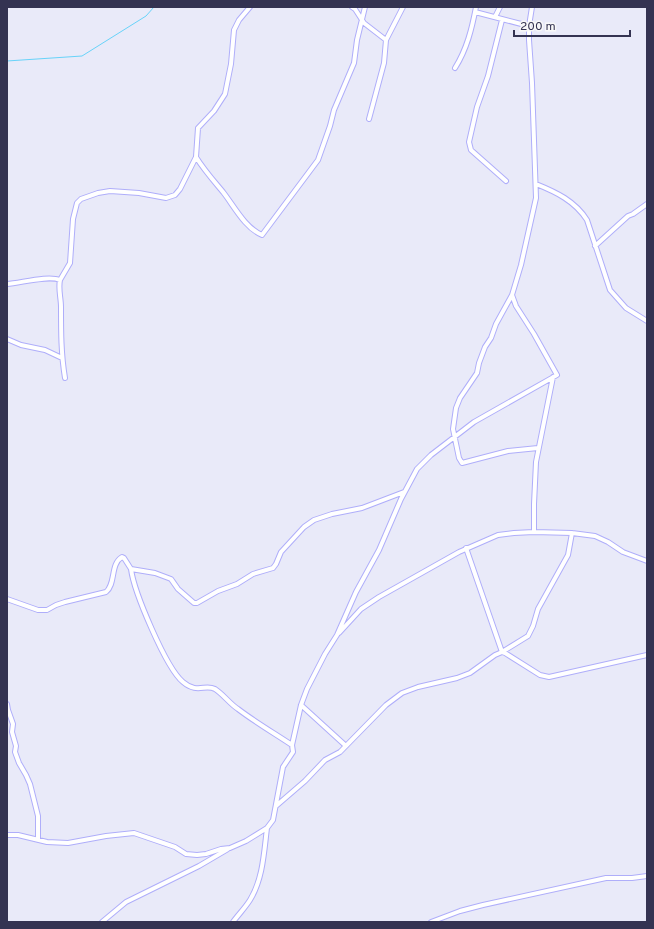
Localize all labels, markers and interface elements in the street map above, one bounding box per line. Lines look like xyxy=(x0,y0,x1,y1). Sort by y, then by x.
scale bar xyxy=(514,12,630,38)
text: 200 m xyxy=(520,19,556,35)

